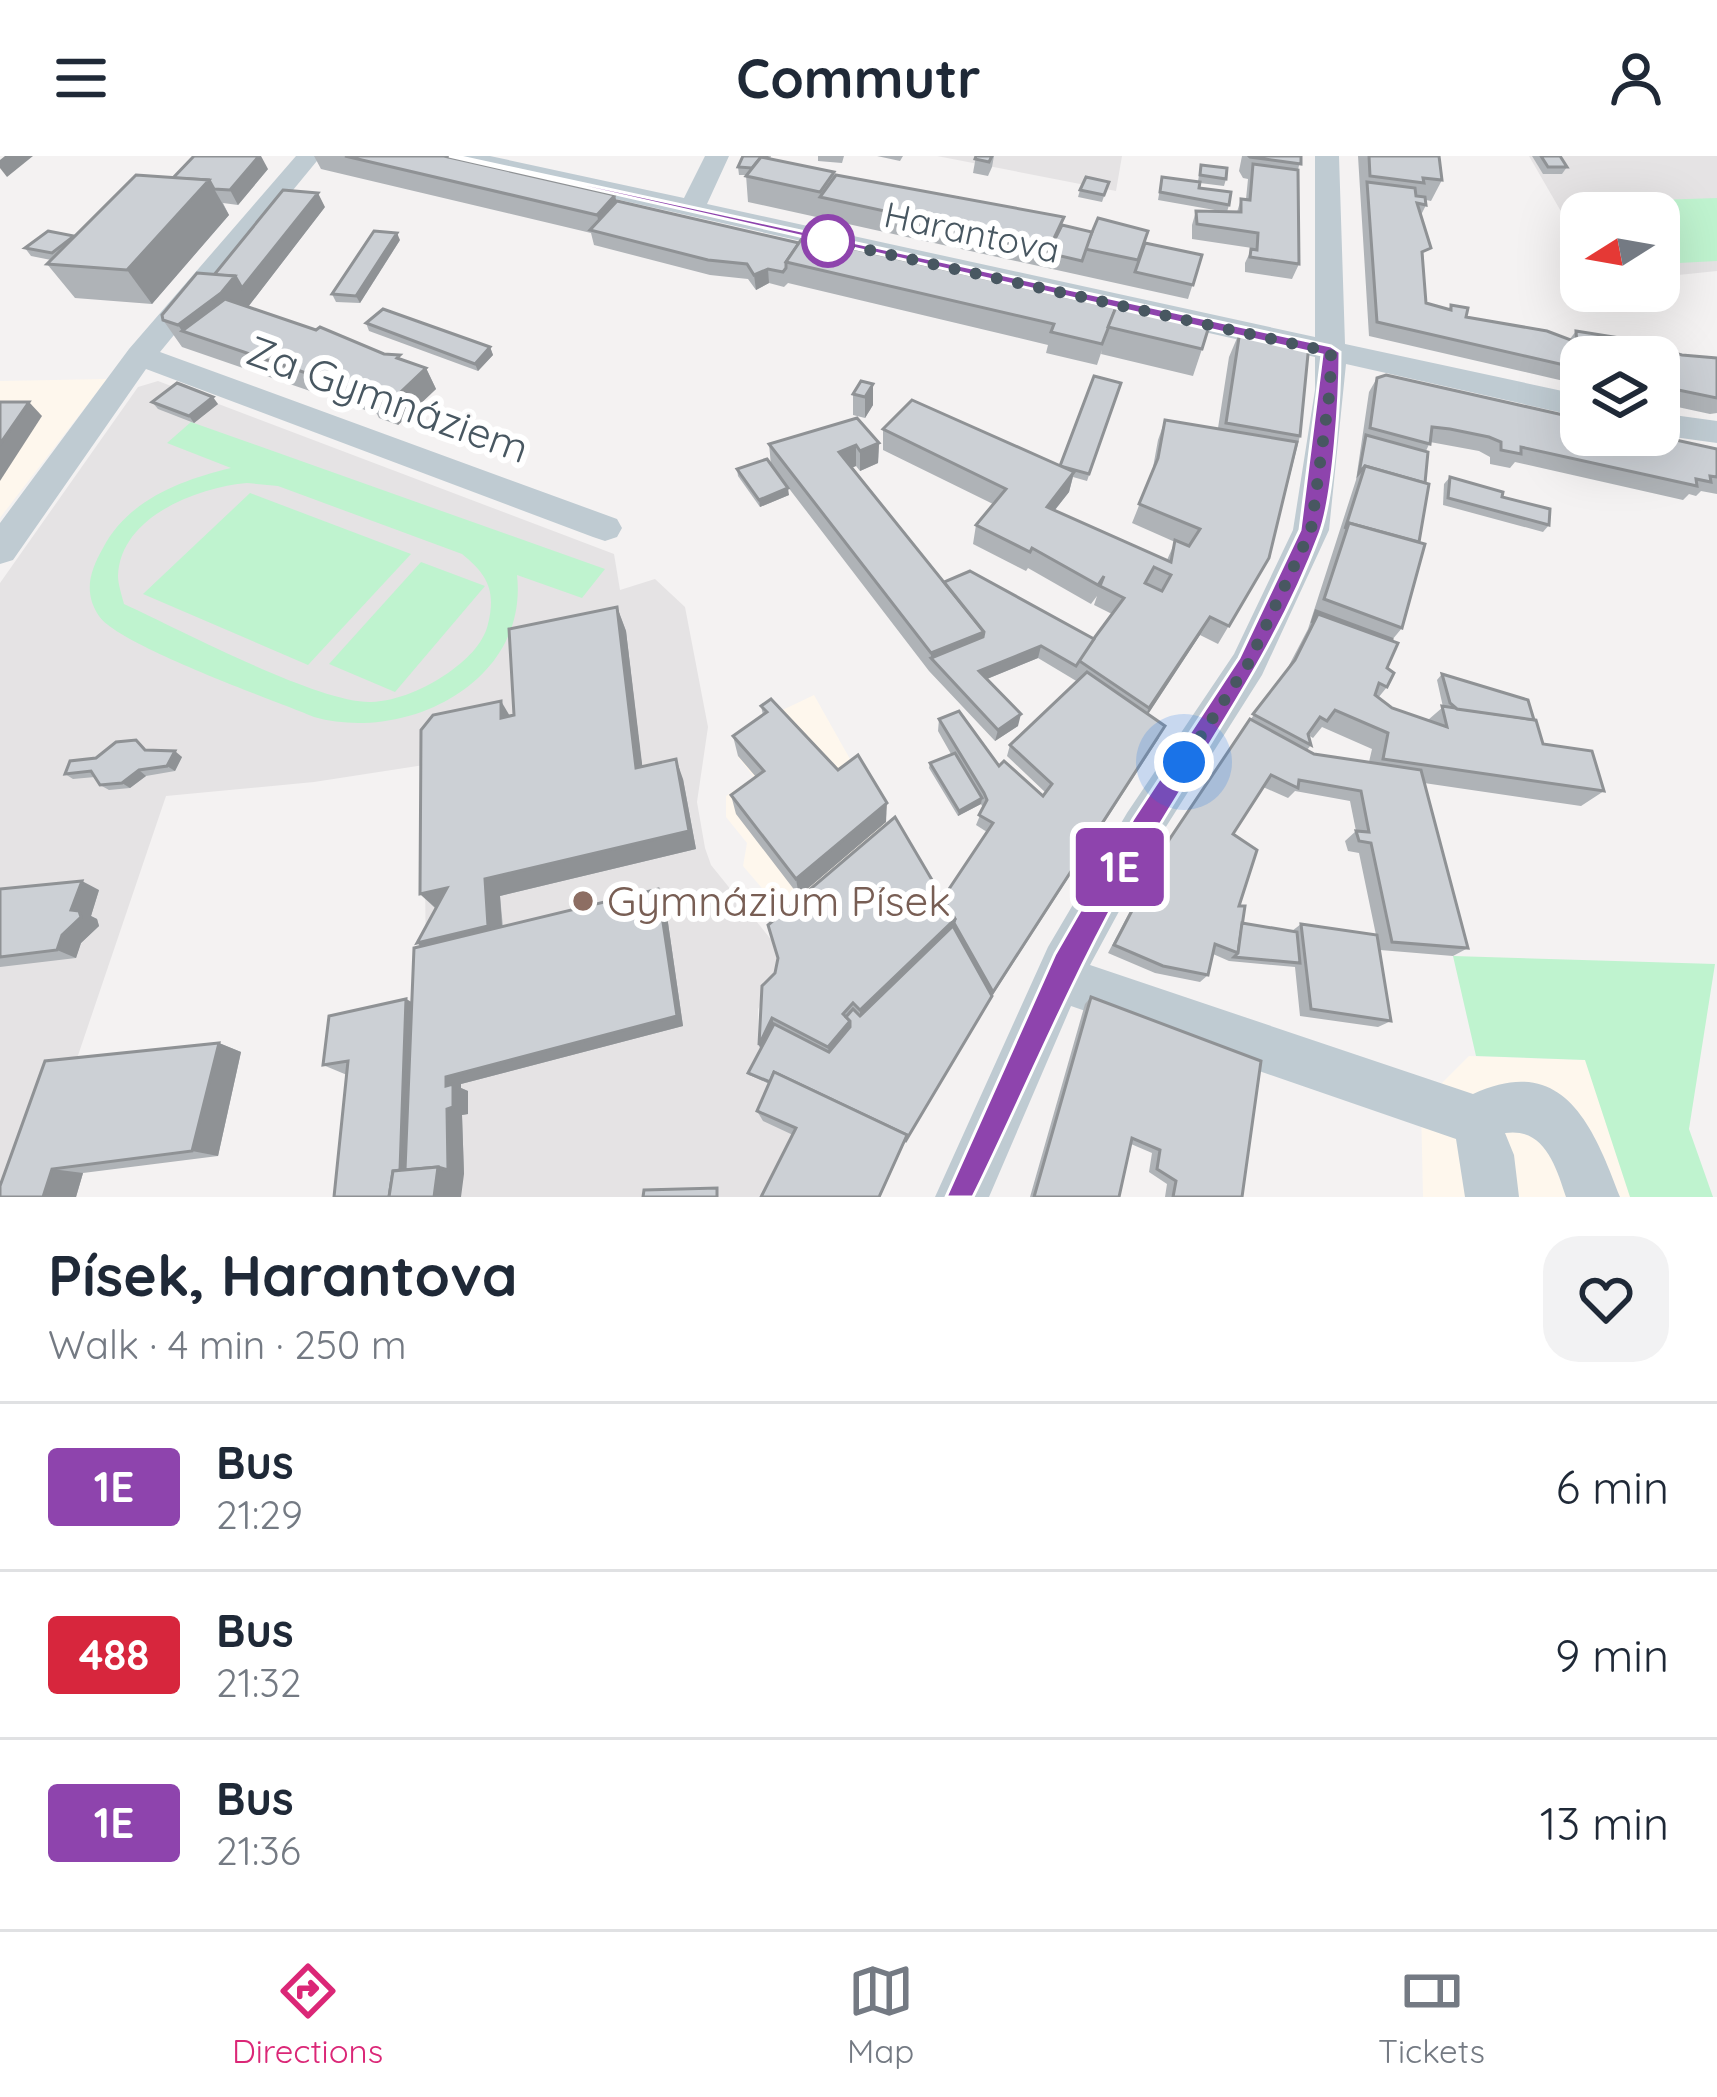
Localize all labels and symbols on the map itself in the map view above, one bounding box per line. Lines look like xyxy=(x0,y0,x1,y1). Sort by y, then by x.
street label: Harantova xyxy=(880,191,1064,272)
north arrow xyxy=(1560,192,1680,312)
unlabelled marker xyxy=(803,216,853,266)
street label: Za Gymnáziem xyxy=(240,323,536,474)
your location xyxy=(1154,732,1214,792)
line badge: 1E xyxy=(1066,828,1174,906)
place label: Gymnázium Písek xyxy=(607,874,951,927)
marker: Gymnázium Písek xyxy=(570,888,596,914)

